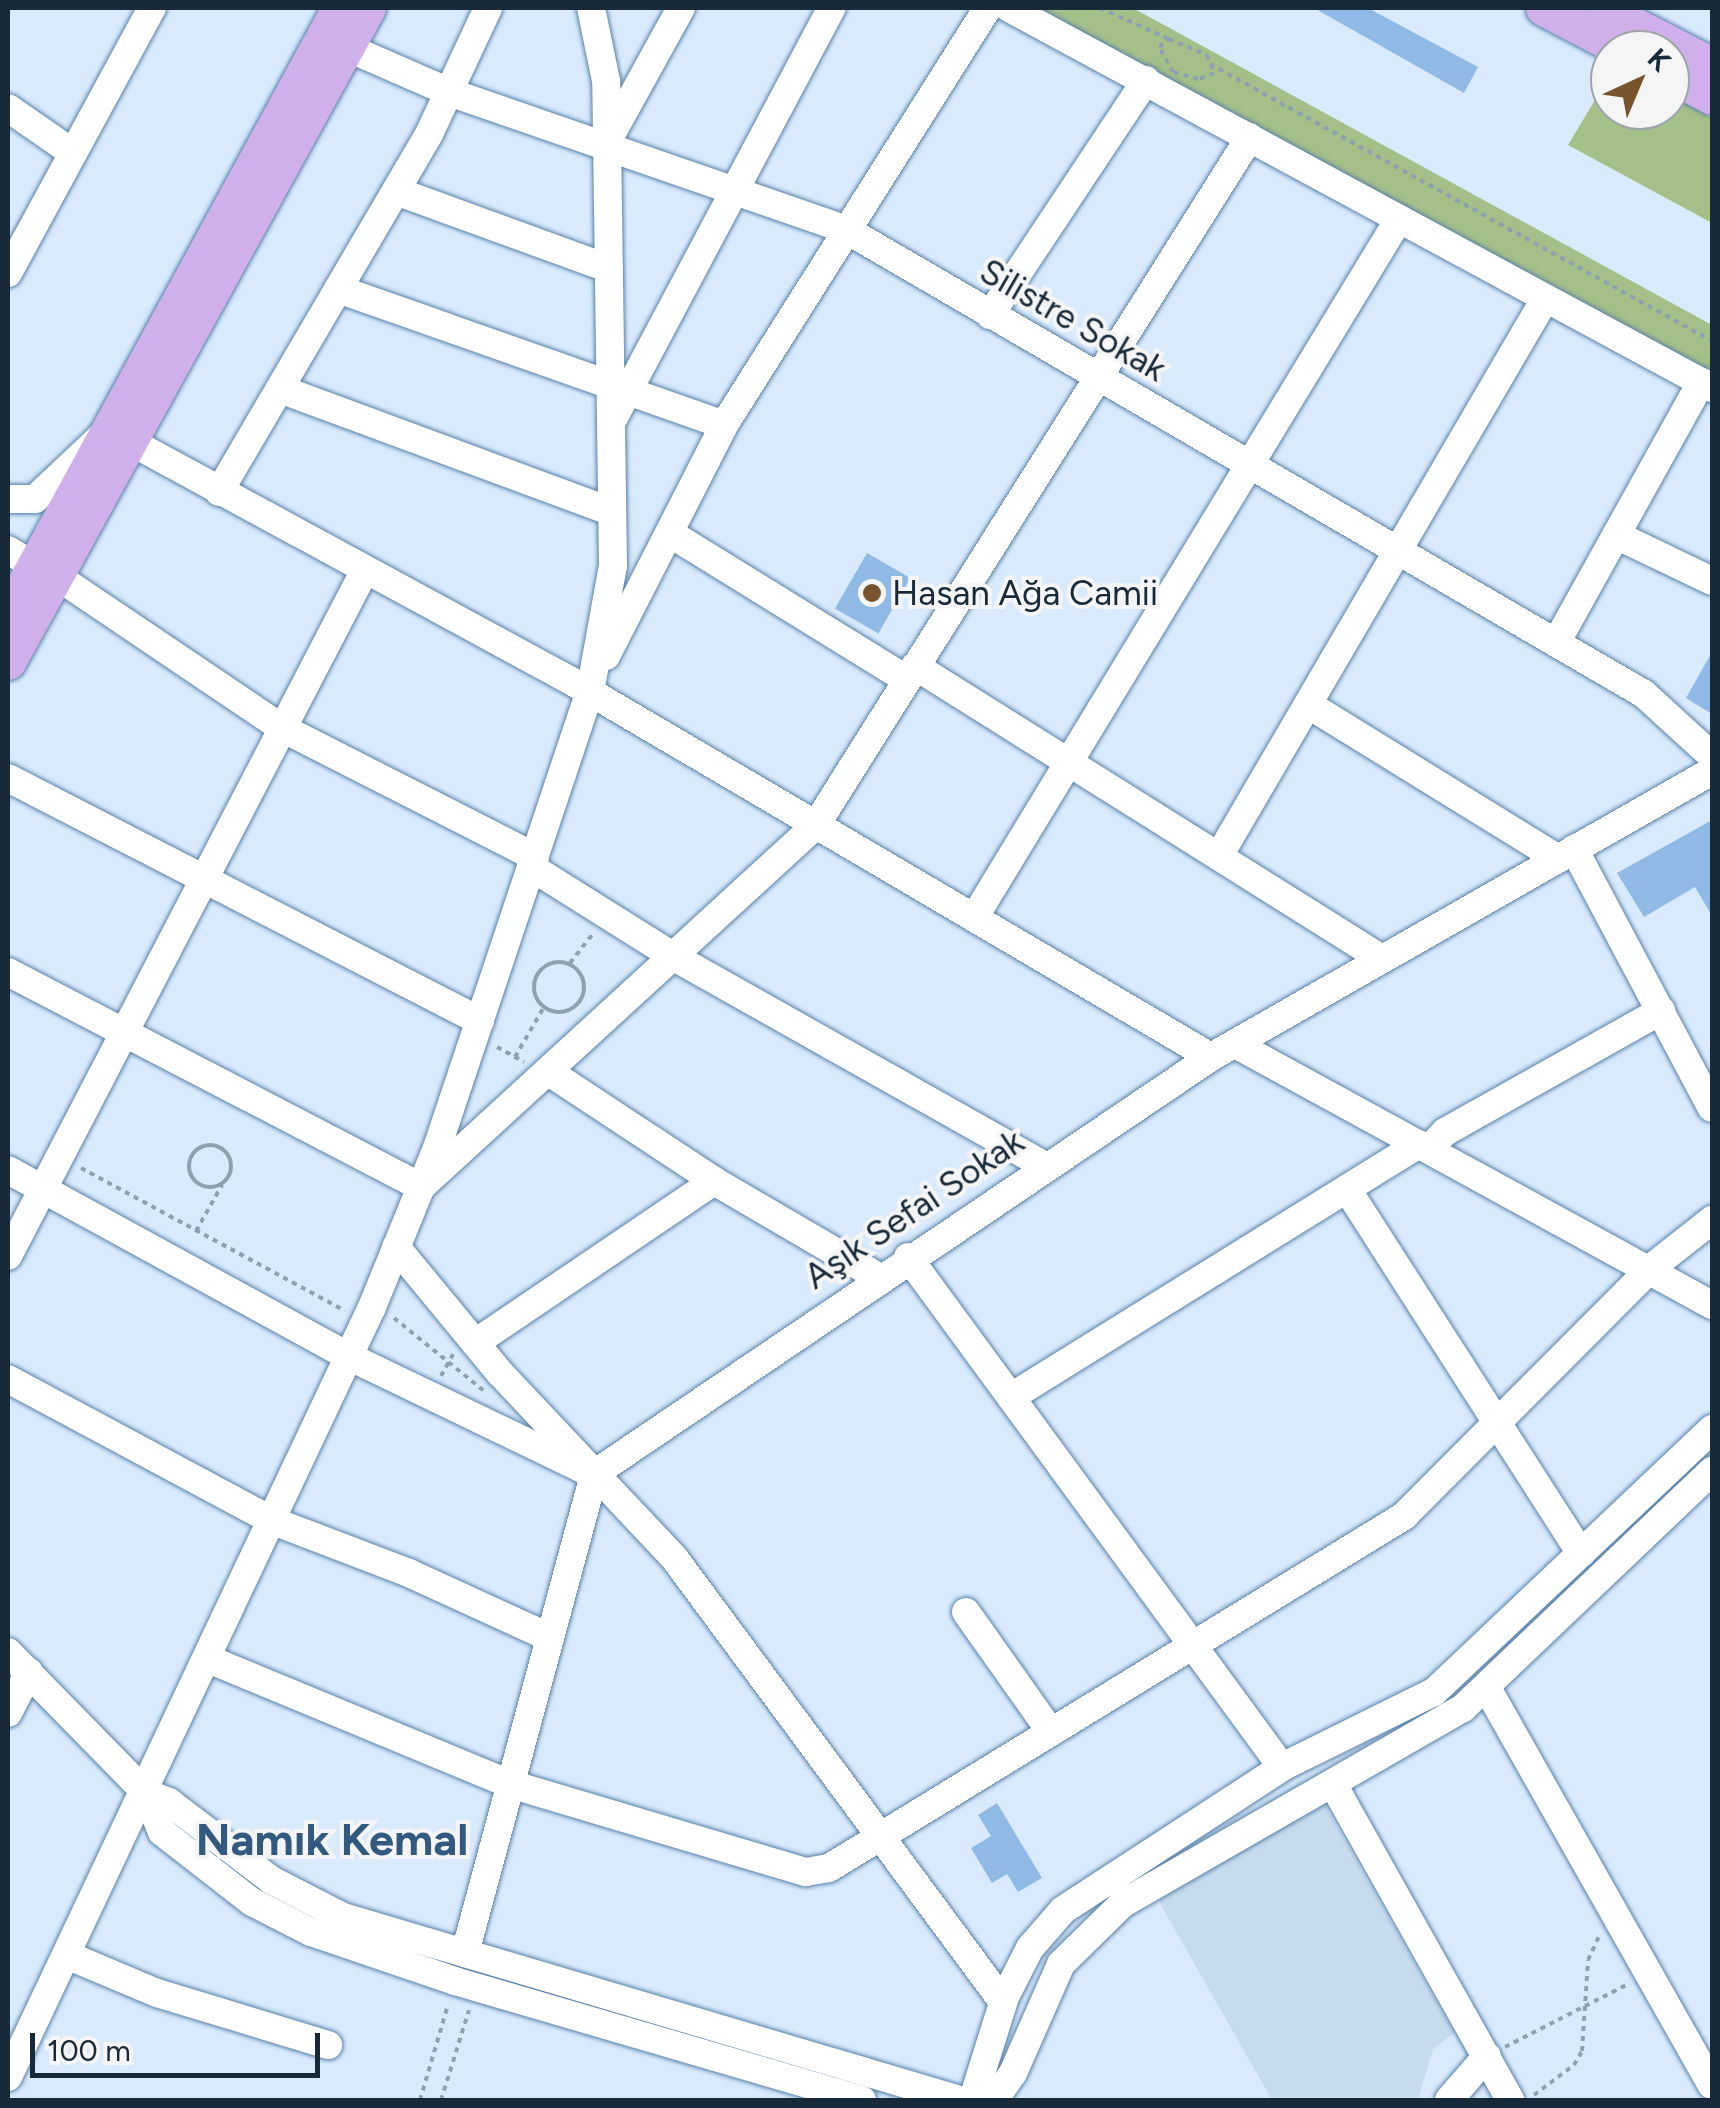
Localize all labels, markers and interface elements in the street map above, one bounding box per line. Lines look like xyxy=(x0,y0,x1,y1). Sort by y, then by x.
north arrow xyxy=(1590,30,1690,130)
text: K xyxy=(1641,41,1678,79)
street label: Silistre Sokak xyxy=(973,250,1173,390)
place label: Hasan Ağa Camii xyxy=(892,572,1158,614)
marker: Hasan Ağa Camii xyxy=(861,582,883,604)
street label: Aşık Sefai Sokak xyxy=(797,1120,1031,1298)
district label: Namık Kemal xyxy=(196,1813,468,1867)
scale bar xyxy=(35,2013,325,2075)
text: 100 m xyxy=(47,2032,131,2069)

